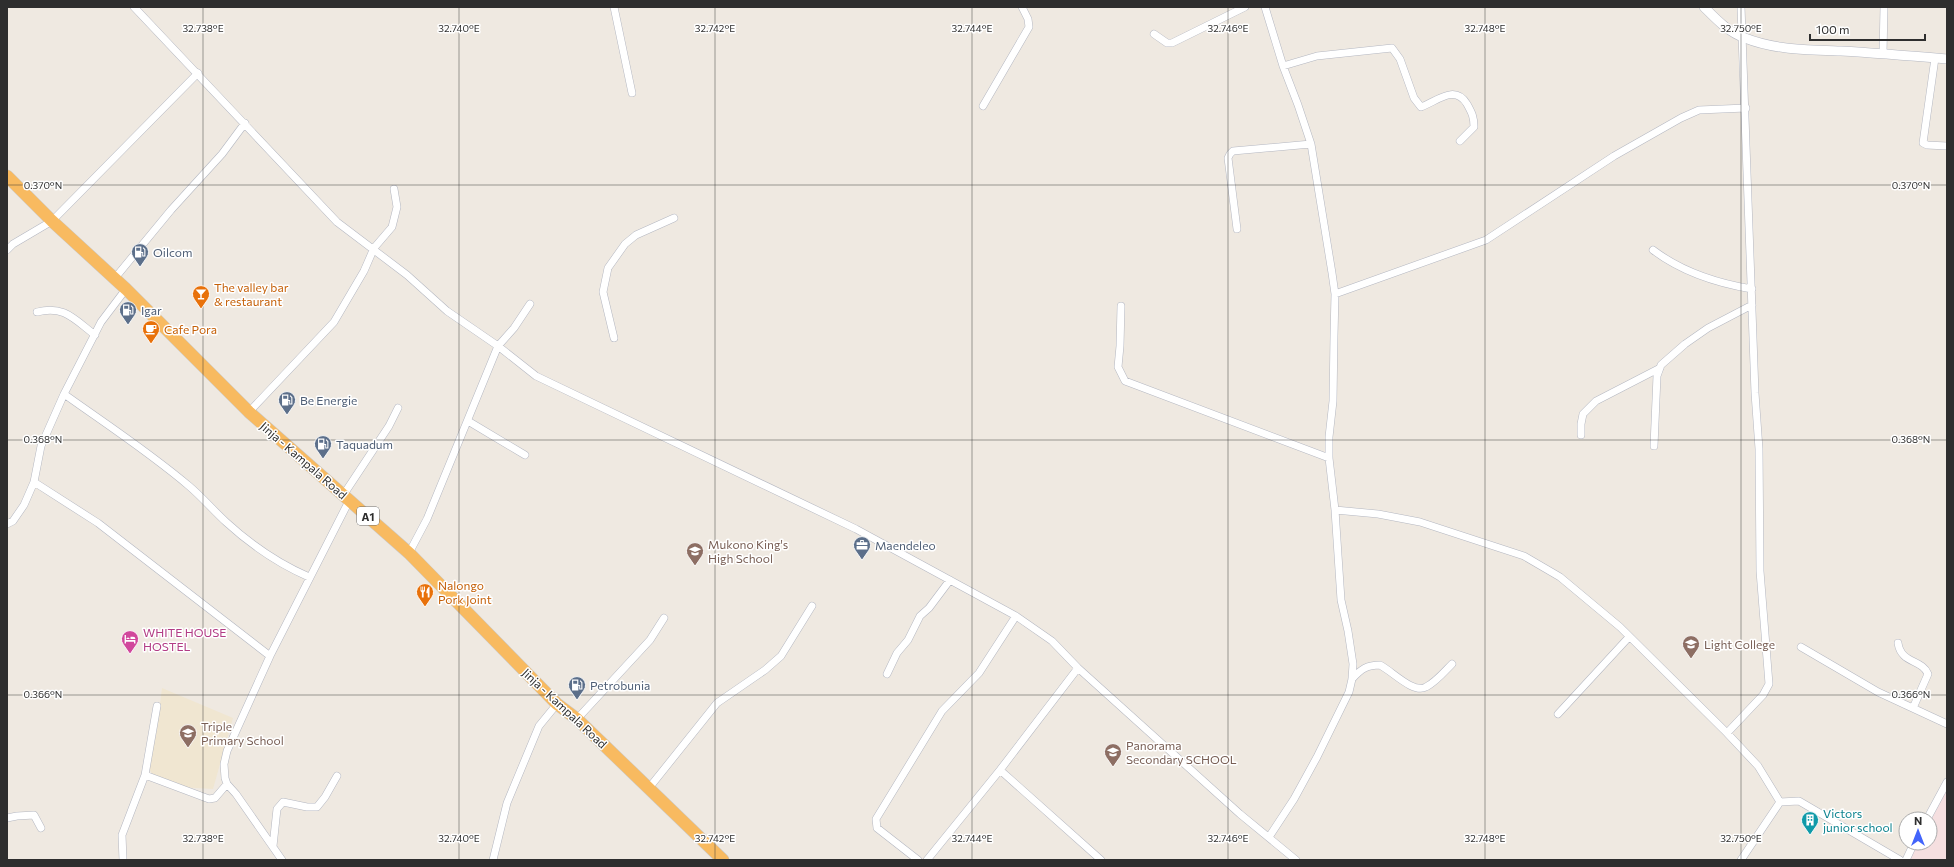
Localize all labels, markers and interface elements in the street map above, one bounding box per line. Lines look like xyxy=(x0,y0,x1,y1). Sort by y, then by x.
scale bar xyxy=(1810,16,1925,42)
text: 32.738°E xyxy=(182,22,224,34)
text: 32.740°E xyxy=(438,22,480,34)
text: 32.742°E xyxy=(695,22,735,34)
text: 32.744°E xyxy=(952,22,992,34)
text: 32.746°E xyxy=(1208,22,1248,34)
text: 32.748°E xyxy=(1465,22,1505,34)
text: 32.750°E xyxy=(1720,22,1762,34)
text: 100 m xyxy=(1816,22,1850,36)
text: 0.370°N xyxy=(24,179,62,191)
text: 0.370°N xyxy=(1892,179,1930,191)
fuel station icon: Oilcom xyxy=(130,242,150,267)
place label: Oilcom xyxy=(153,245,193,259)
place label: The valley bar & restaurant xyxy=(214,280,289,308)
bar icon: The valley bar & restaurant xyxy=(191,284,211,309)
fuel station icon: Igar xyxy=(118,300,138,325)
place label: Igar xyxy=(141,303,162,317)
cafe icon: Cafe Pora xyxy=(141,319,161,344)
place label: Cafe Pora xyxy=(164,322,217,336)
fuel station icon: Be Energie xyxy=(277,390,297,415)
place label: Be Energie xyxy=(300,393,357,407)
street label: Jinja - Kampala Road xyxy=(257,419,350,502)
text: 0.368°N xyxy=(24,433,62,445)
text: 0.368°N xyxy=(1892,433,1930,445)
fuel station icon: Taquadum xyxy=(313,434,333,459)
place label: Taquadum xyxy=(336,437,393,451)
road number: A1 xyxy=(357,507,379,525)
office icon: Maendeleo xyxy=(852,535,872,560)
place label: Mukono King's High School xyxy=(708,537,788,565)
place label: Maendeleo xyxy=(875,538,936,552)
school or university icon: Mukono King's High School xyxy=(685,541,705,566)
place label: Nalongo Pork Joint xyxy=(438,578,492,607)
restaurant icon: Nalongo Pork Joint xyxy=(415,582,435,607)
place label: WHITE HOUSE HOSTEL xyxy=(143,625,226,653)
hotel icon: WHITE HOUSE HOSTEL xyxy=(120,629,140,654)
school or university icon: Light College xyxy=(1681,634,1701,659)
place label: Light College xyxy=(1704,637,1775,651)
street label: Jinja - Kampala Road xyxy=(519,665,610,751)
fuel station icon: Petrobunia xyxy=(567,675,587,700)
place label: Petrobunia xyxy=(590,678,650,692)
text: 0.366°N xyxy=(24,688,62,700)
text: 0.366°N xyxy=(1892,688,1930,700)
place label: Triple Primary School xyxy=(201,719,284,747)
school or university icon: Triple Primary School xyxy=(178,723,198,748)
place label: Panorama Secondary SCHOOL xyxy=(1126,738,1237,766)
school or university icon: Panorama Secondary SCHOOL xyxy=(1103,742,1123,767)
place label: Victors junior school xyxy=(1823,806,1893,834)
building icon: Victors junior school xyxy=(1800,810,1820,835)
north arrow xyxy=(1898,811,1938,851)
text: N xyxy=(1914,814,1922,827)
text: 32.738°E xyxy=(182,832,224,844)
text: 32.740°E xyxy=(438,832,480,844)
text: 32.742°E xyxy=(695,832,735,844)
text: 32.744°E xyxy=(952,832,992,844)
text: 32.746°E xyxy=(1208,832,1248,844)
text: 32.748°E xyxy=(1465,832,1505,844)
text: 32.750°E xyxy=(1720,832,1762,844)

